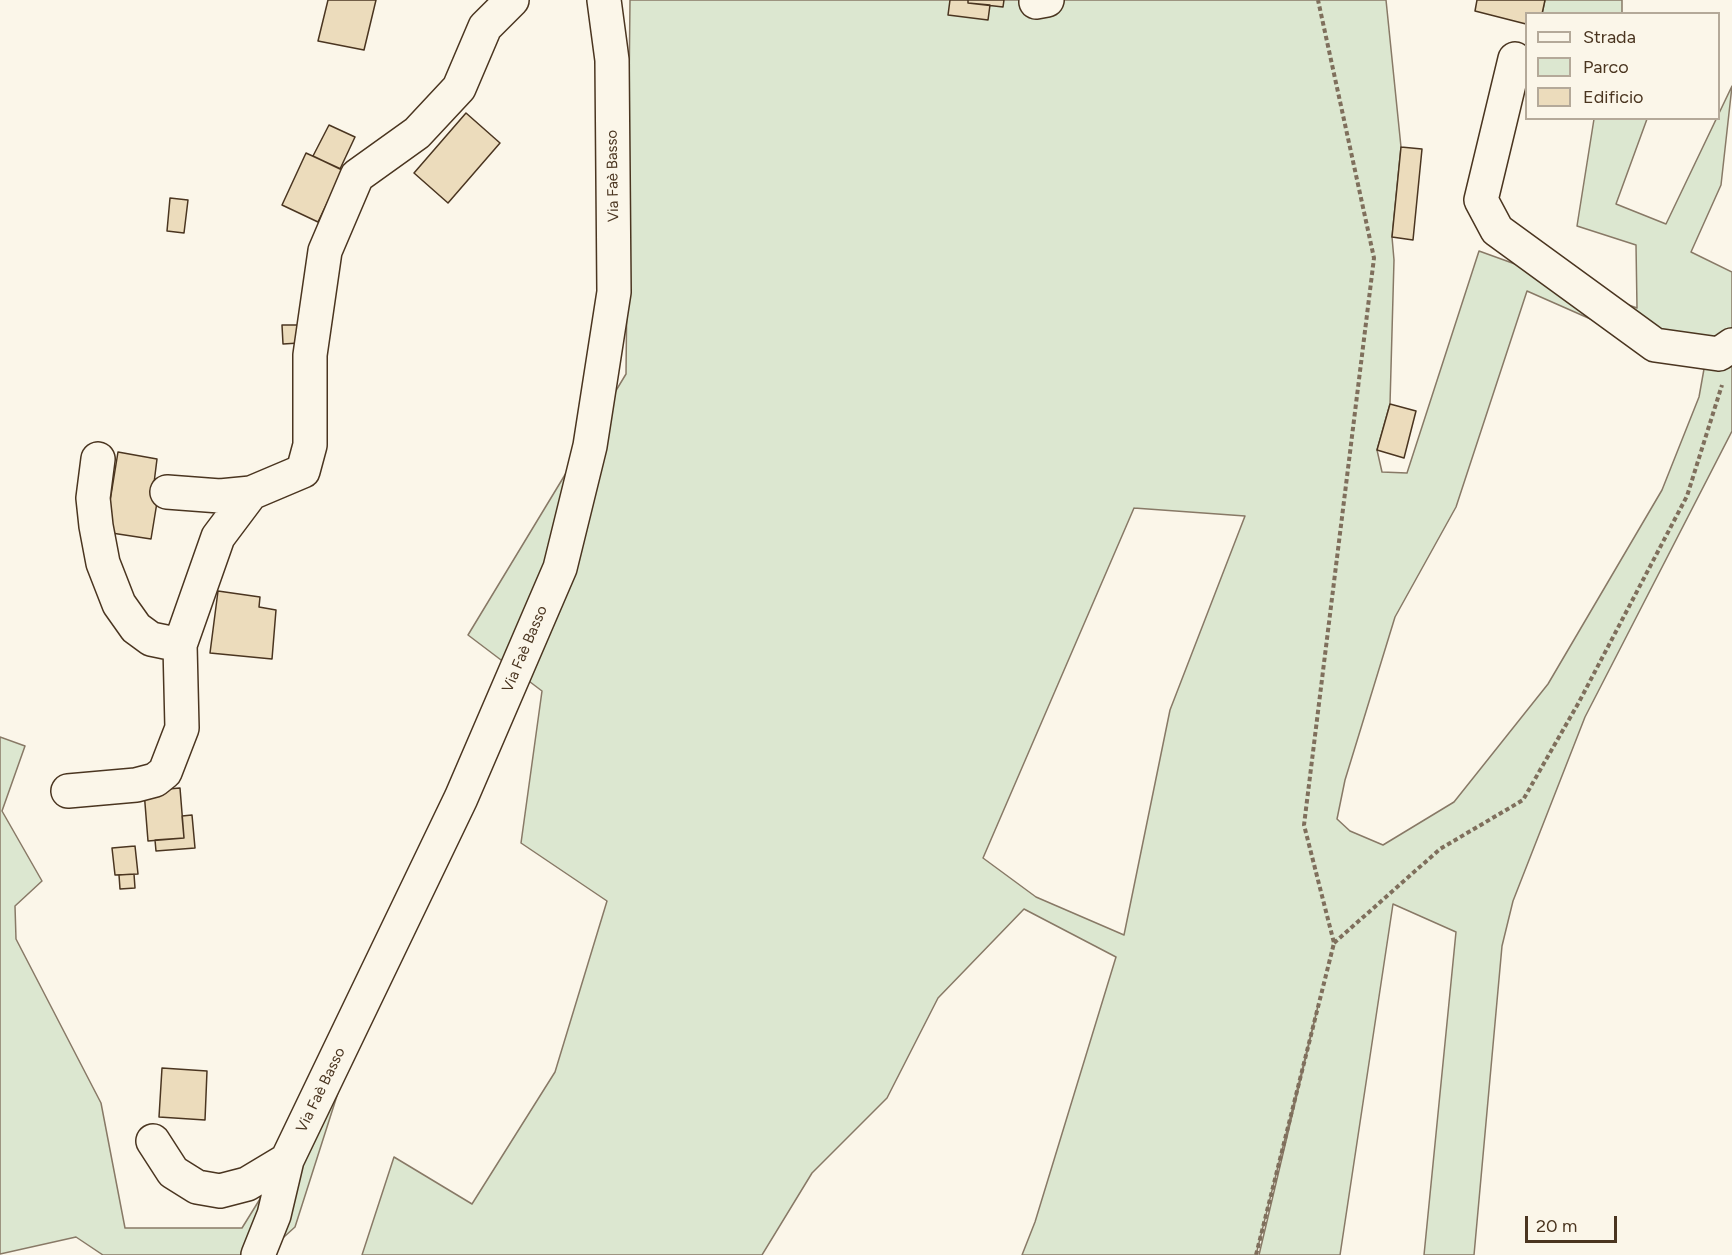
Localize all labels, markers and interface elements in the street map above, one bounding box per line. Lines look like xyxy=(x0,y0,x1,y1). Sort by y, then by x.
legend xyxy=(1525,12,1720,120)
text: Strada xyxy=(1583,26,1636,48)
text: Parco xyxy=(1583,56,1629,78)
text: Edificio xyxy=(1583,86,1644,108)
street label: Via Faè Basso xyxy=(603,130,623,222)
street label: Via Faè Basso xyxy=(499,603,551,695)
street label: Via Faè Basso xyxy=(293,1045,349,1135)
scale bar xyxy=(1528,1204,1620,1242)
text: 20 m xyxy=(1536,1215,1577,1237)

